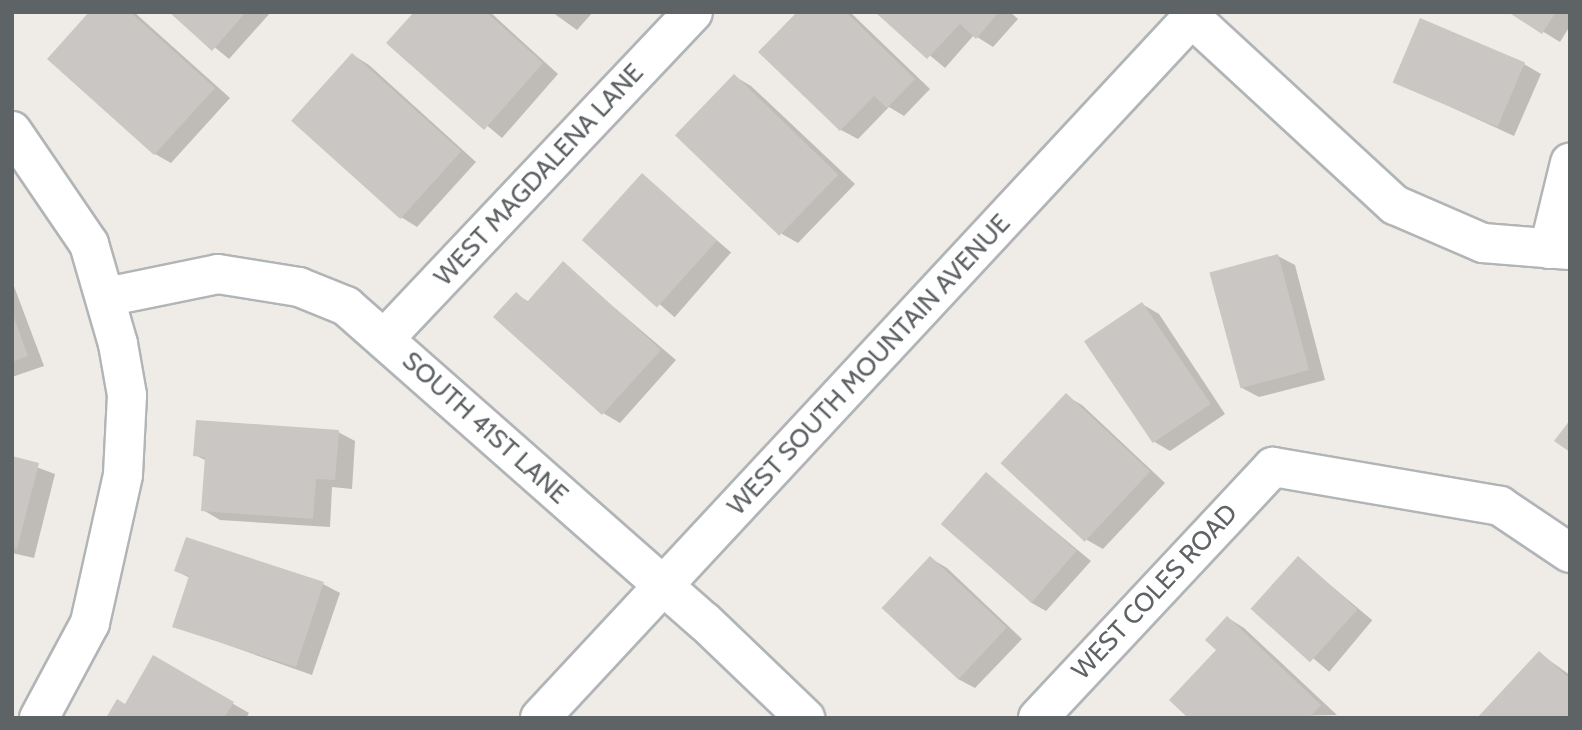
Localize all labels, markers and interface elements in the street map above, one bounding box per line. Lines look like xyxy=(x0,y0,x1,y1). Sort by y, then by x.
street label: WEST MAGDALENA LANE xyxy=(428,58,650,292)
street label: WEST SOUTH MOUNTAIN AVENUE xyxy=(721,208,1017,522)
street label: SOUTH 41ST LANE xyxy=(396,345,574,511)
street label: WEST COLES ROAD xyxy=(1066,498,1244,686)

